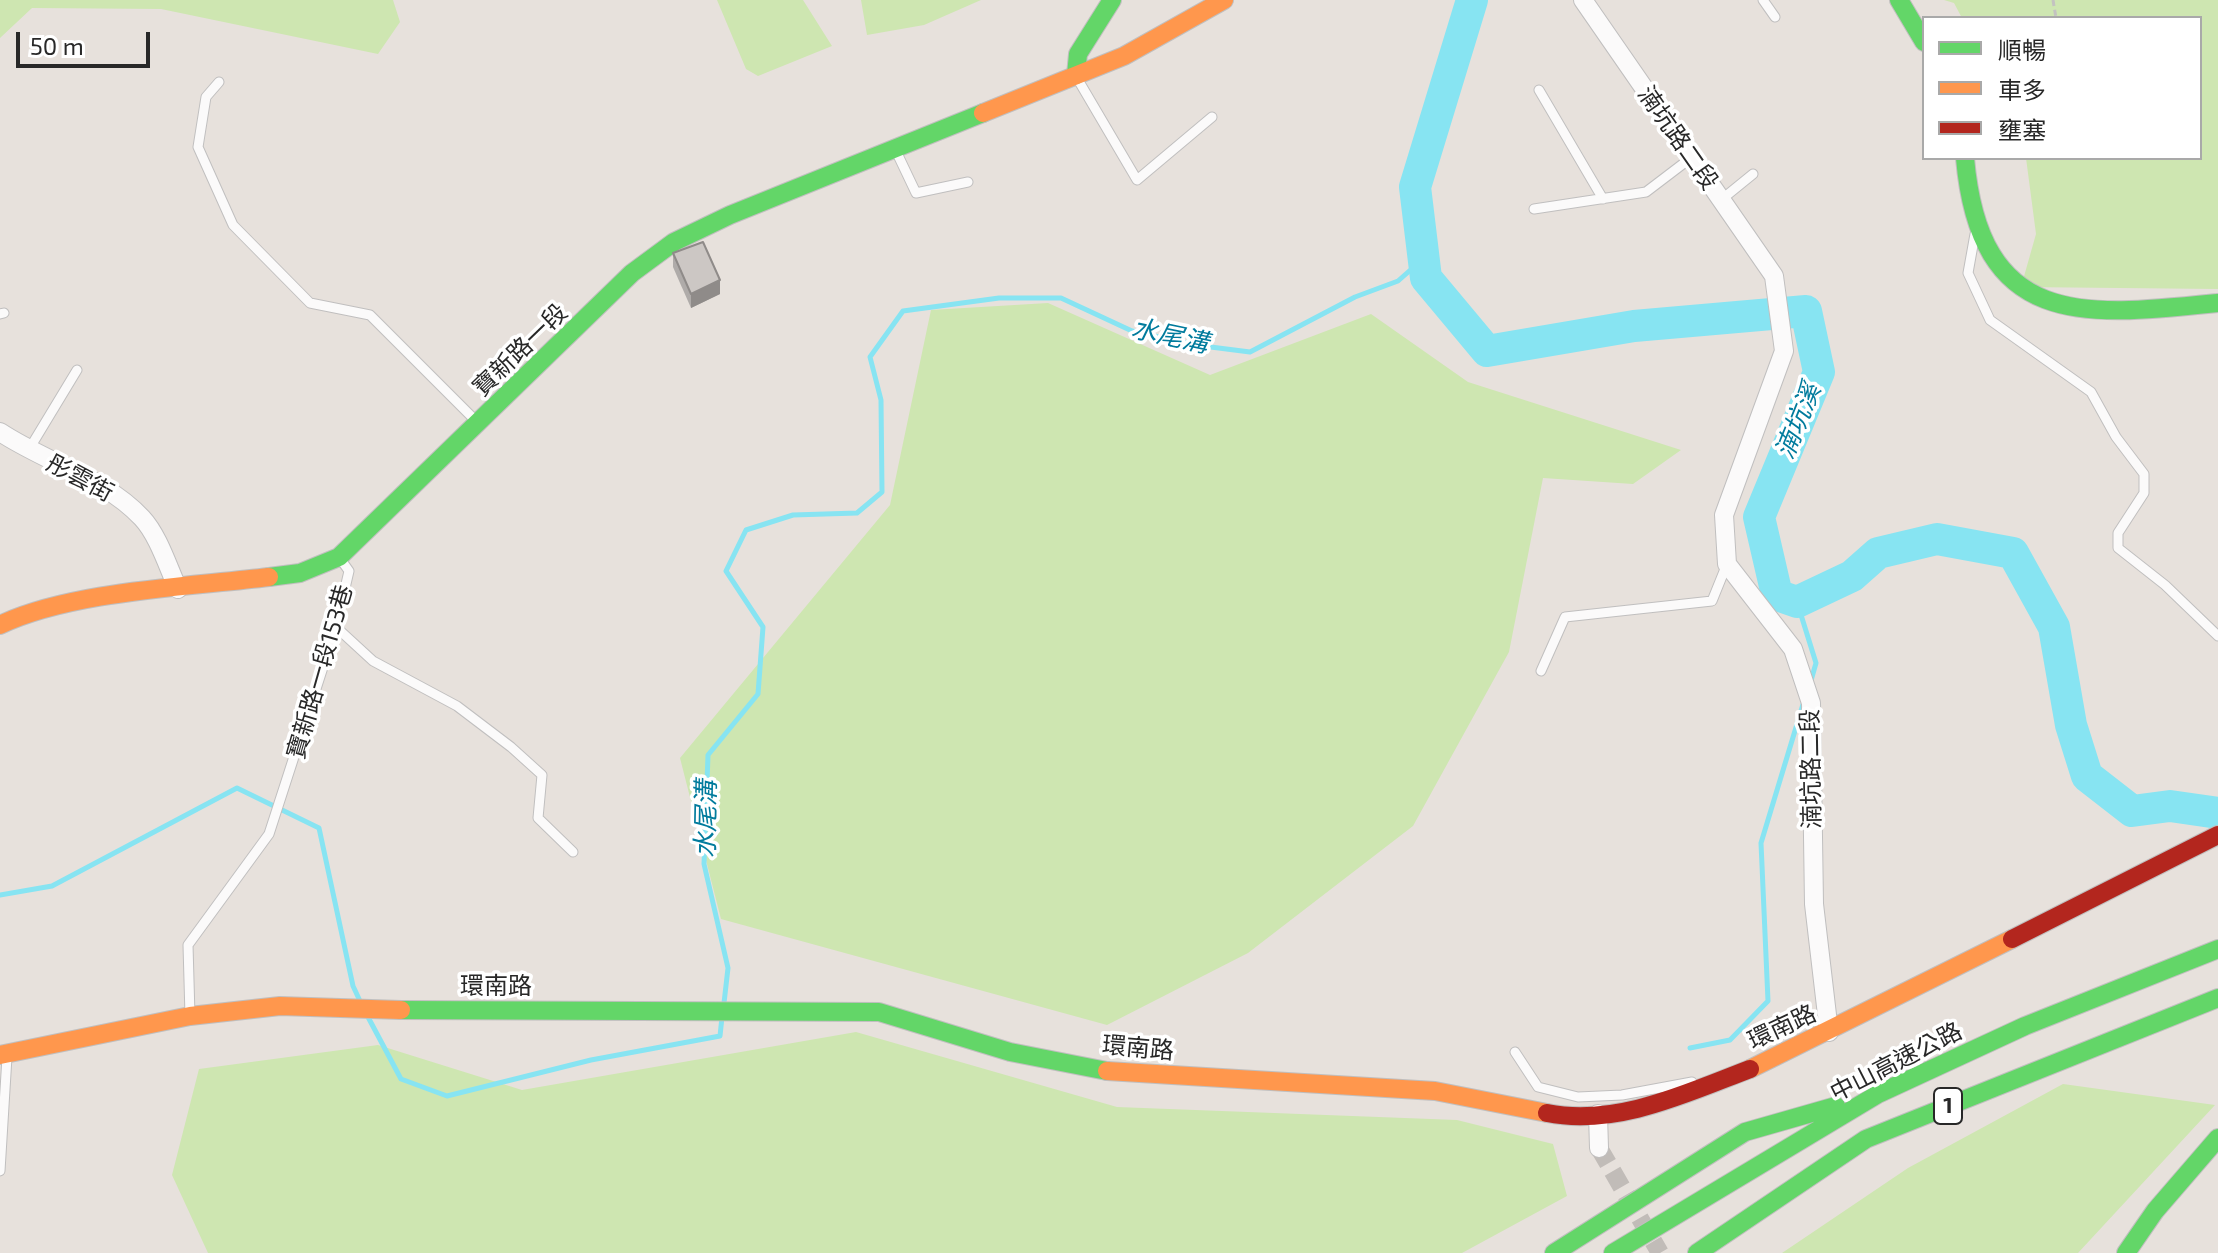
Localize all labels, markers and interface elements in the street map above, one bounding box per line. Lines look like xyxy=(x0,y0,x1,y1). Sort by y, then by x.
scale bar xyxy=(20,16,154,66)
legend xyxy=(1922,16,2202,160)
text: 50 m xyxy=(30,31,84,60)
text: 順暢 xyxy=(1998,35,2046,64)
text: 車多 xyxy=(1998,75,2046,104)
street label: 湳坑路二段 xyxy=(1632,81,1724,195)
text: 壅塞 xyxy=(1998,115,2046,144)
street label: 寶新路一段 xyxy=(467,298,573,402)
water label: 水尾溝 xyxy=(1129,313,1211,359)
water label: 湳坑溪 xyxy=(1769,379,1827,463)
street label: 彤雲街 xyxy=(41,448,119,508)
street label: 寶新路一段153巷 xyxy=(281,582,359,762)
street label: 湳坑路二段 xyxy=(1796,709,1826,829)
water label: 水尾溝 xyxy=(690,780,722,858)
street label: 環南路 xyxy=(460,972,532,1000)
street label: 環南路 xyxy=(1743,999,1821,1055)
street label: 中山高速公路 xyxy=(1825,1016,1967,1108)
street label: 環南路 xyxy=(1101,1031,1175,1065)
road number: 1 xyxy=(1934,1088,1962,1124)

